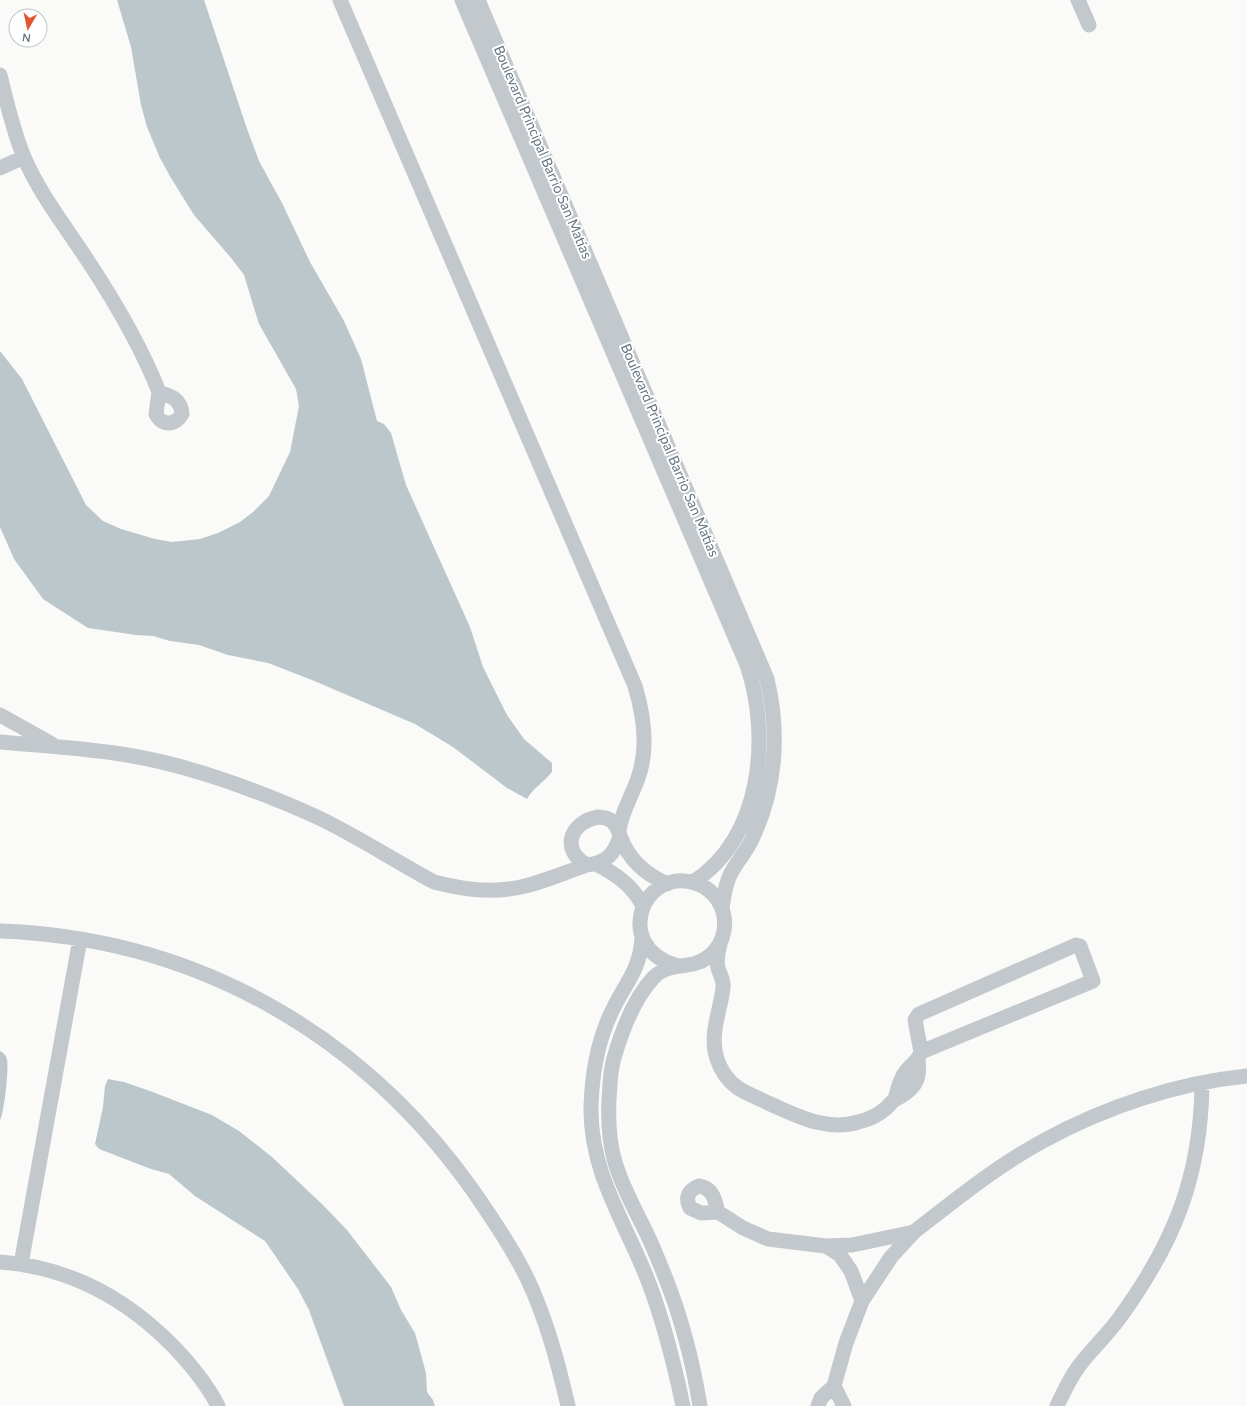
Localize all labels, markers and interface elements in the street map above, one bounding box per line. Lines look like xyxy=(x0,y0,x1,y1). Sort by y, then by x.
north arrow xyxy=(8,8,48,48)
text: N xyxy=(21,31,32,45)
street label: Boulevard Principal Barrio San Matías xyxy=(491,43,596,261)
street label: Boulevard Principal Barrio San Matías xyxy=(618,341,723,559)

